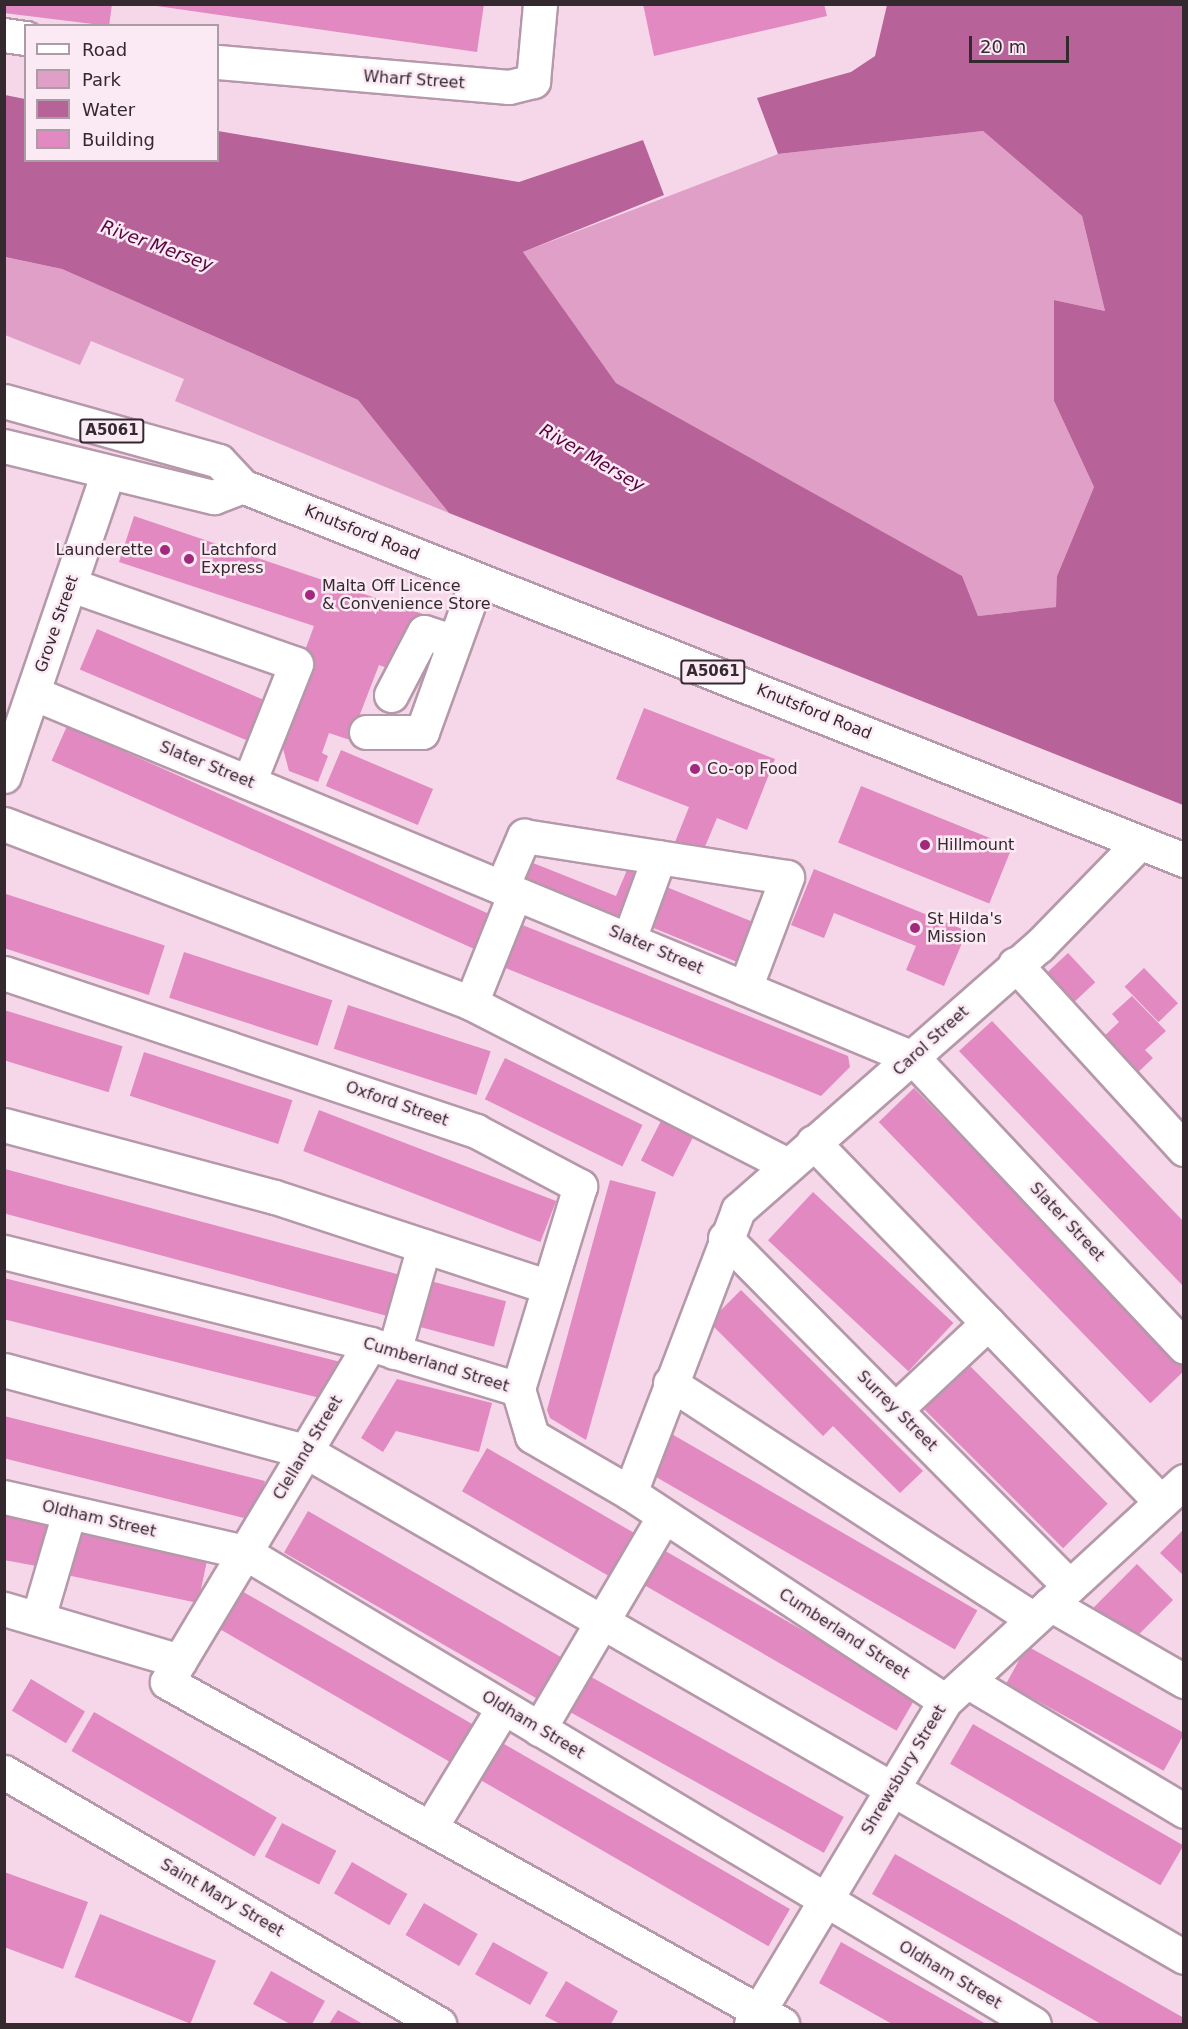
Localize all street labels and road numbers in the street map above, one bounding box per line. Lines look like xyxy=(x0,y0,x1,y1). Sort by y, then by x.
street label: Wharf Street xyxy=(363,67,465,93)
road number: A5061 xyxy=(79,419,145,443)
street label: Knutsford Road xyxy=(302,501,422,565)
street label: Grove Street xyxy=(31,573,83,675)
road number: A5061 xyxy=(680,660,746,684)
street label: Knutsford Road xyxy=(754,680,874,744)
street label: Slater Street xyxy=(157,737,257,793)
street label: Slater Street xyxy=(606,921,706,979)
street label: Carol Street xyxy=(889,1002,973,1080)
street label: Oxford Street xyxy=(343,1077,451,1131)
street label: Slater Street xyxy=(1026,1179,1108,1265)
street label: Cumberland Street xyxy=(361,1334,511,1396)
street label: Surrey Street xyxy=(853,1367,941,1455)
street label: Clelland Street xyxy=(269,1392,347,1504)
street label: Oldham Street xyxy=(40,1497,158,1541)
street label: Cumberland Street xyxy=(775,1585,913,1683)
street label: Oldham Street xyxy=(478,1687,588,1763)
street label: Shrewsbury Street xyxy=(858,1702,950,1838)
street label: Saint Mary Street xyxy=(157,1855,287,1941)
street label: Oldham Street xyxy=(895,1937,1005,2013)

